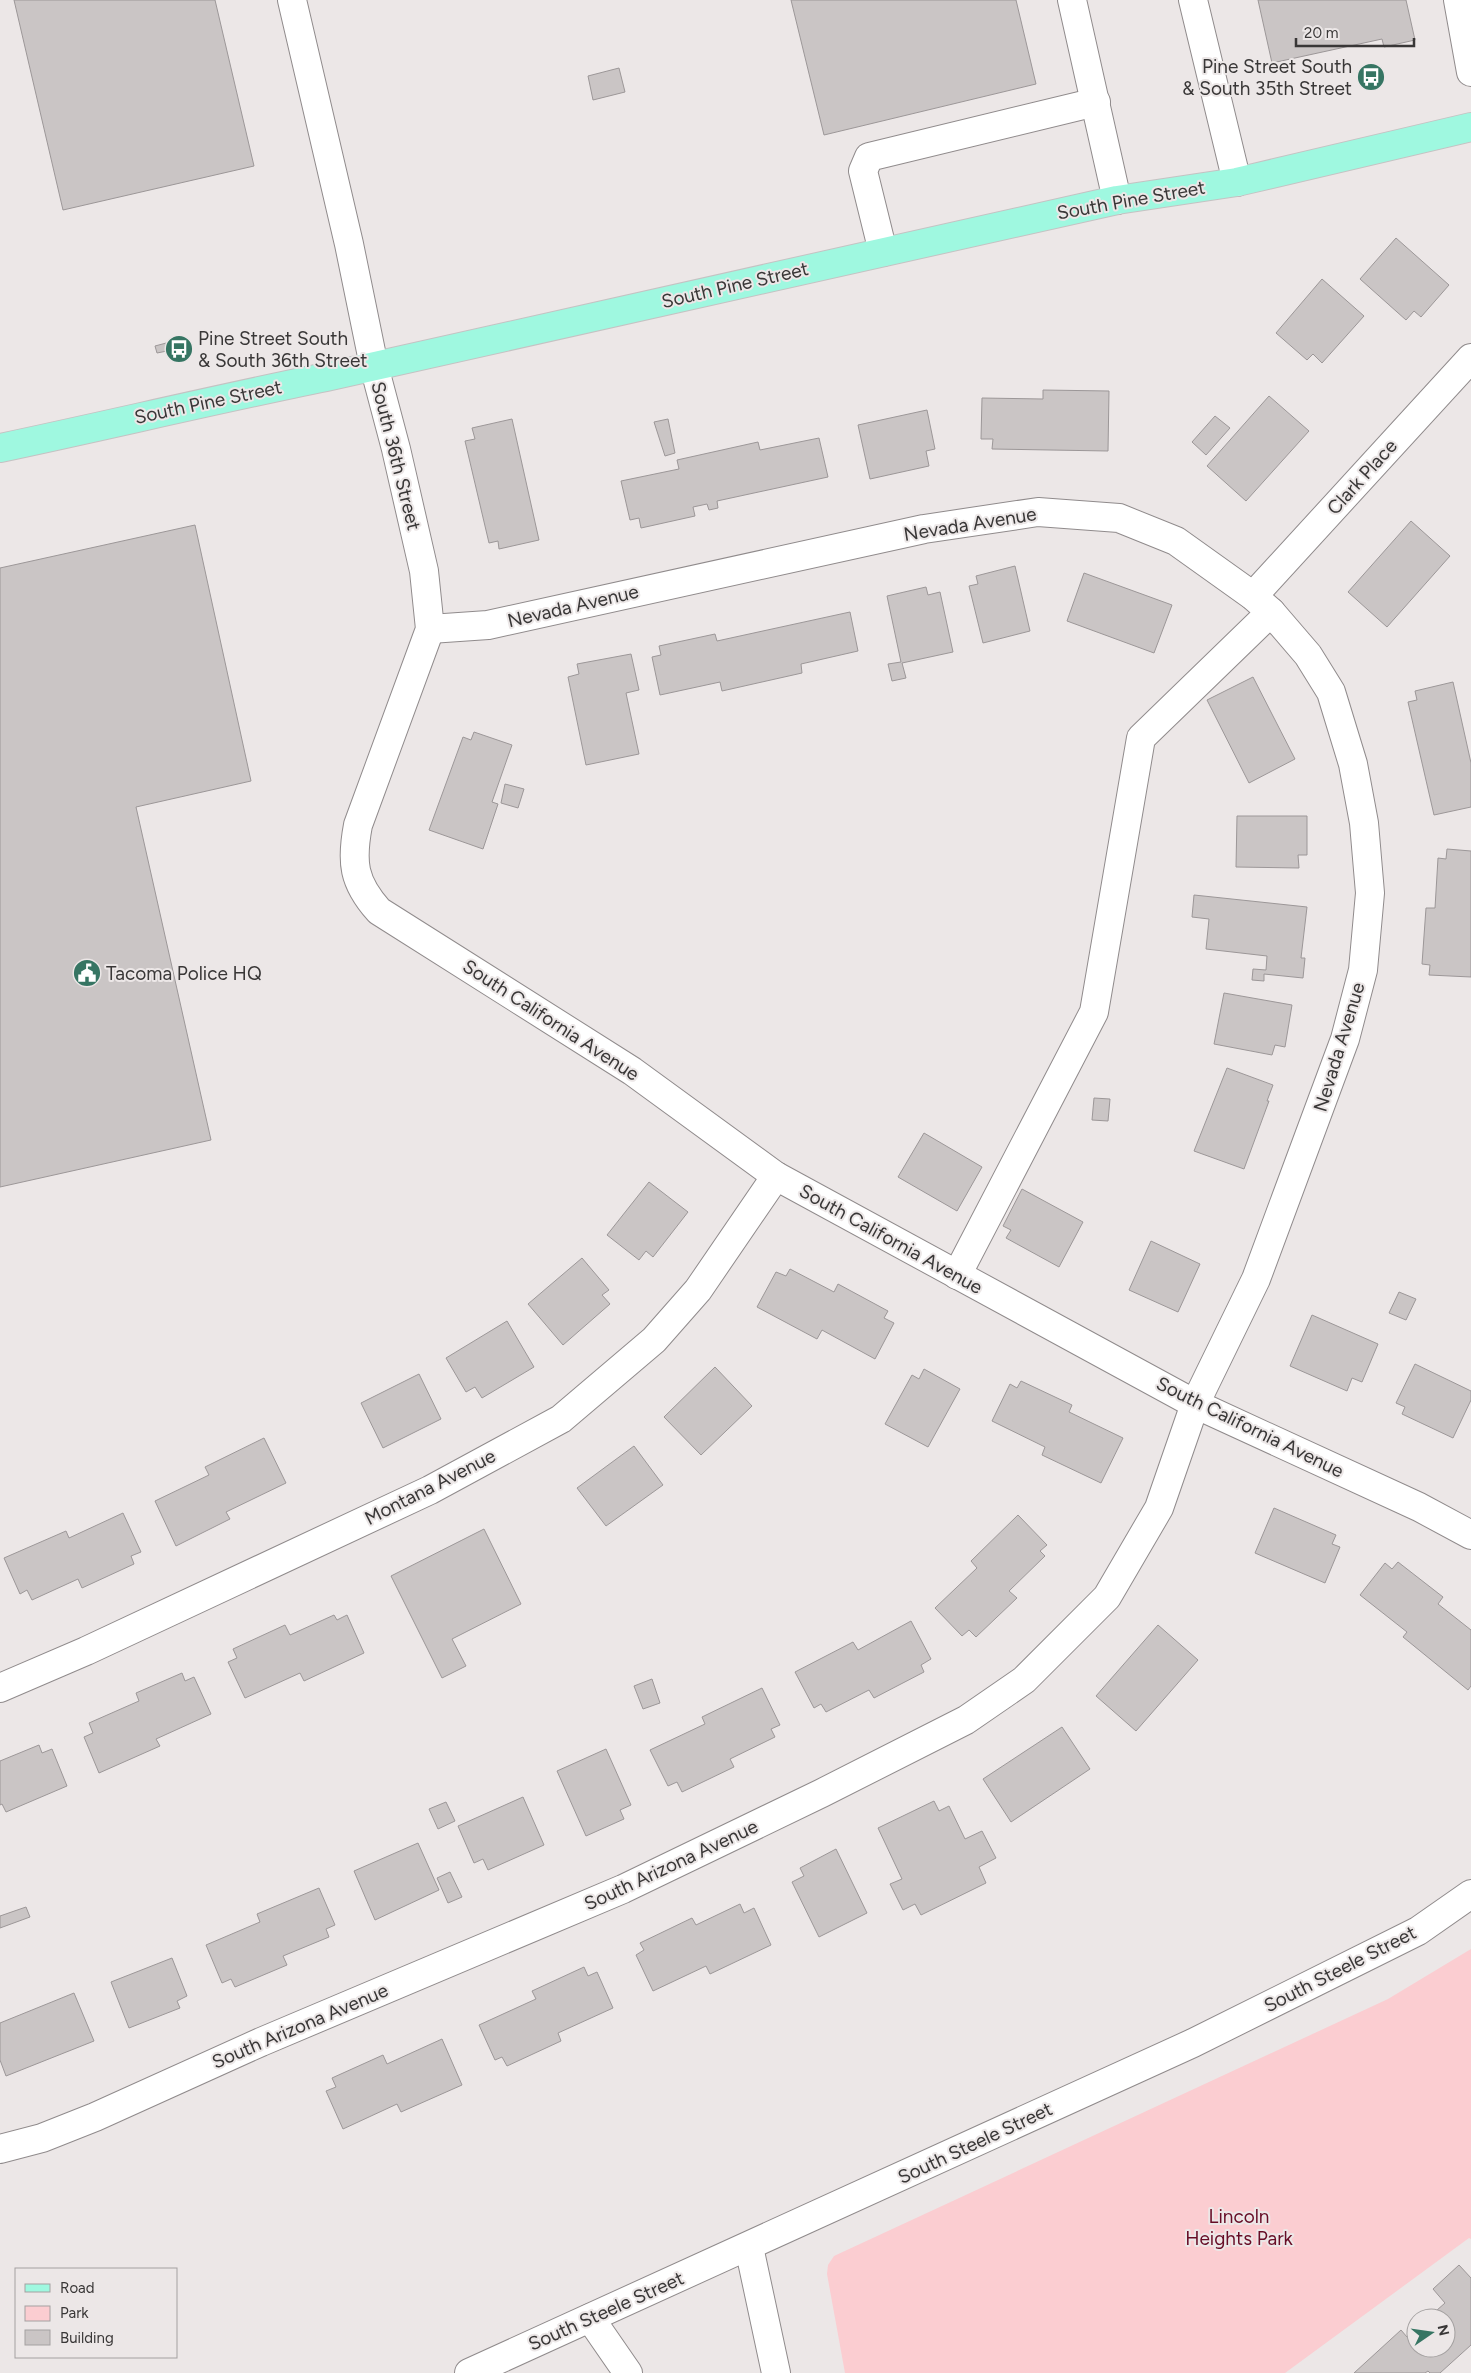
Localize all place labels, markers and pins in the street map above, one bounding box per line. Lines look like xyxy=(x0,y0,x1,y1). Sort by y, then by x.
place label: Pine Street South & South 35th Street xyxy=(1182,55,1352,100)
bus stop icon: Pine Street South & South 35th Street xyxy=(1356,62,1386,92)
place label: Pine Street South & South 36th Street xyxy=(198,327,367,372)
bus stop icon: Pine Street South & South 36th Street xyxy=(164,334,194,364)
public building icon: Tacoma Police HQ xyxy=(72,958,102,988)
place label: Tacoma Police HQ xyxy=(106,962,262,985)

